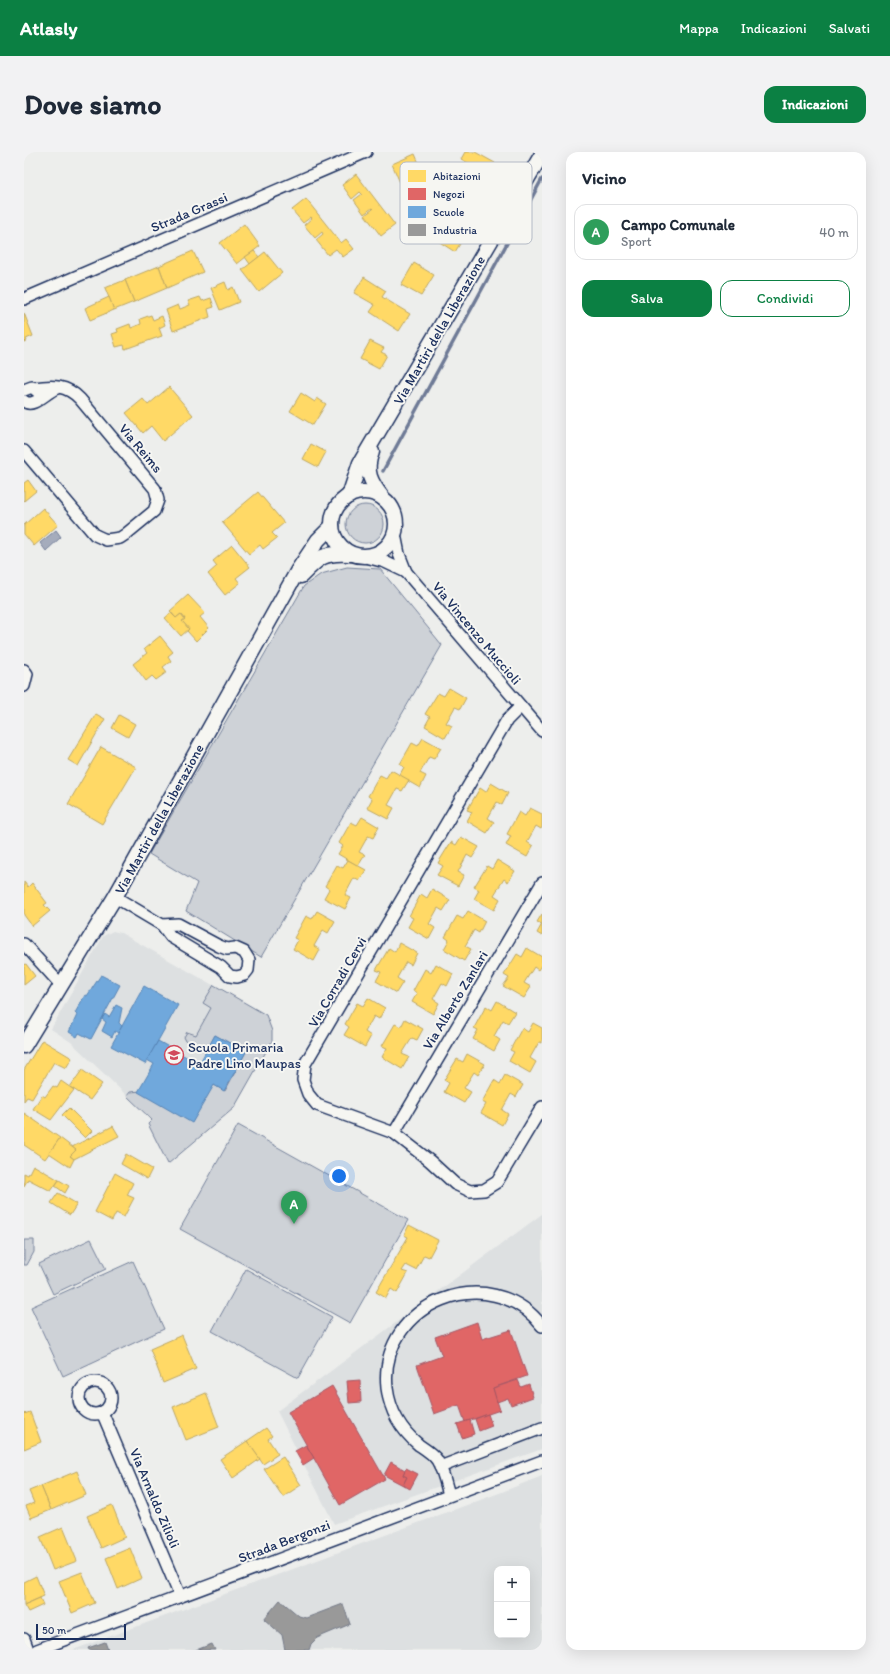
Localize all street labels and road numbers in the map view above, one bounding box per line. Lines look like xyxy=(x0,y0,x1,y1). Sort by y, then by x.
street label: Strada Grassi xyxy=(148,189,230,236)
street label: Via Martiri della Liberazione xyxy=(390,253,489,408)
street label: Via Reims xyxy=(115,420,166,476)
street label: Via Vincenzo Muccioli xyxy=(429,578,525,688)
street label: Via Martiri della Liberazione xyxy=(111,741,208,897)
street label: Via Corradi Cervi xyxy=(305,934,370,1031)
street label: Via Alberto Zanlari xyxy=(419,948,492,1053)
street label: Via Arnaldo Zilioli xyxy=(126,1446,183,1551)
street label: Strada Bergonzi xyxy=(236,1516,333,1567)

